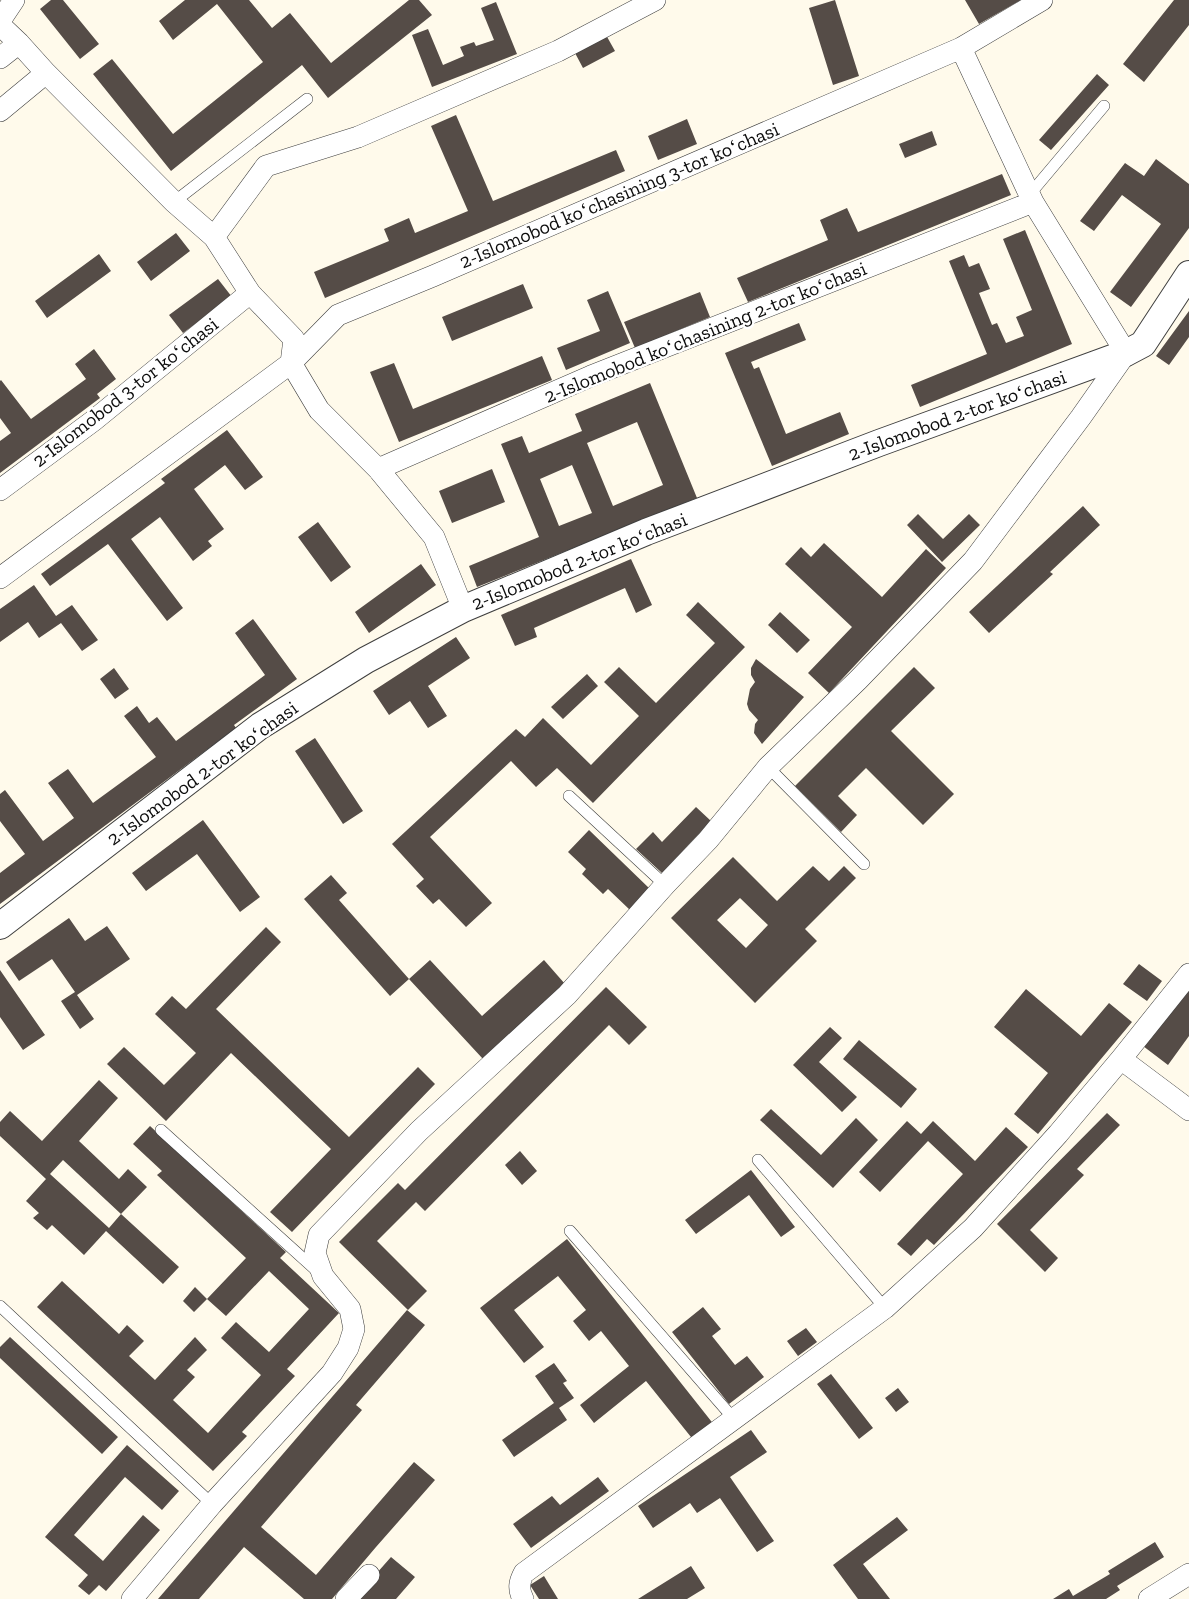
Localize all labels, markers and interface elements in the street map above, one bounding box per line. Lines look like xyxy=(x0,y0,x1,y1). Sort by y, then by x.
street label: 2-Islomobod koʻchasining 3-tor koʻchasi xyxy=(456,116,783,273)
street label: 2-Islomobod koʻchasining 2-tor koʻchasi xyxy=(540,256,870,408)
street label: 2-Islomobod 3-tor koʻchasi xyxy=(27,312,223,472)
street label: 2-Islomobod 2-tor koʻchasi xyxy=(845,364,1070,466)
street label: 2-Islomobod 2-tor koʻchasi xyxy=(468,507,691,615)
street label: 2-Islomobod 2-tor koʻchasi xyxy=(102,695,302,850)

